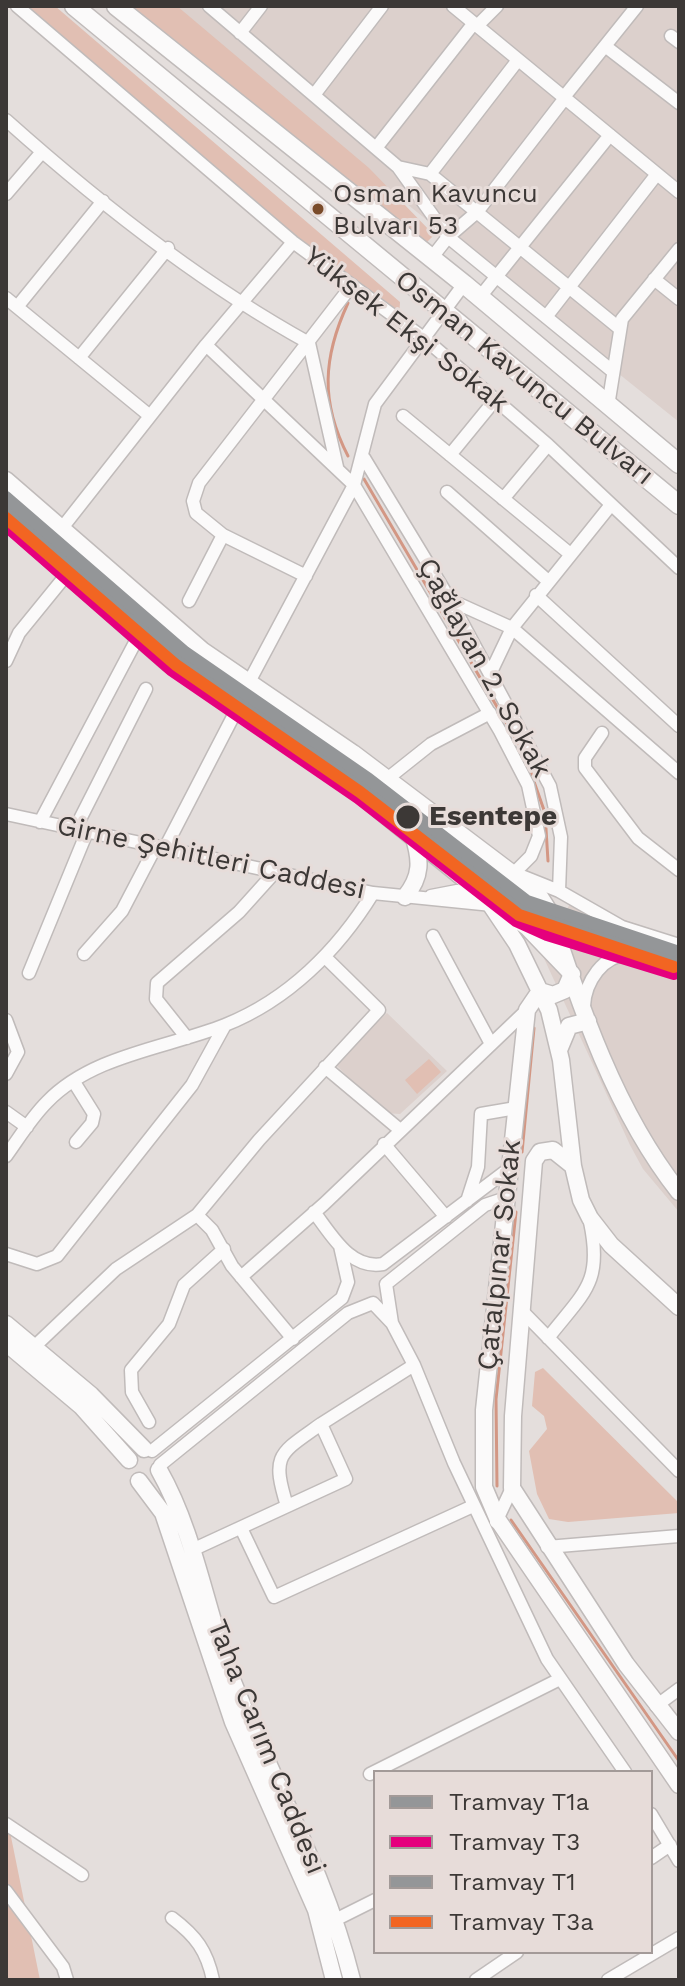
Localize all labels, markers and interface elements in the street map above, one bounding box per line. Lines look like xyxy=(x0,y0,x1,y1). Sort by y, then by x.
place label: Osman Kavuncu Bulvarı 53 xyxy=(333,178,538,240)
marker: Osman Kavuncu Bulvarı 53 xyxy=(310,201,326,217)
street label: Yüksek Ekşi Sokak xyxy=(297,240,515,420)
street label: Osman Kavuncu Bulvarı xyxy=(388,263,660,493)
street label: Çağlayan 2. Sokak xyxy=(410,552,558,784)
place label: Esentepe xyxy=(429,800,557,834)
marker: Esentepe xyxy=(394,803,422,831)
street label: Girne Şehitleri Caddesi xyxy=(54,809,368,907)
street label: Çatalpınar Sokak xyxy=(471,1138,529,1372)
street label: Taha Carım Caddesi xyxy=(200,1615,332,1879)
legend xyxy=(373,1770,653,1954)
text: Tramvay T1a xyxy=(449,1788,589,1816)
text: Tramvay T3 xyxy=(449,1828,580,1856)
text: Tramvay T1 xyxy=(449,1868,576,1896)
text: Tramvay T3a xyxy=(449,1908,594,1936)

